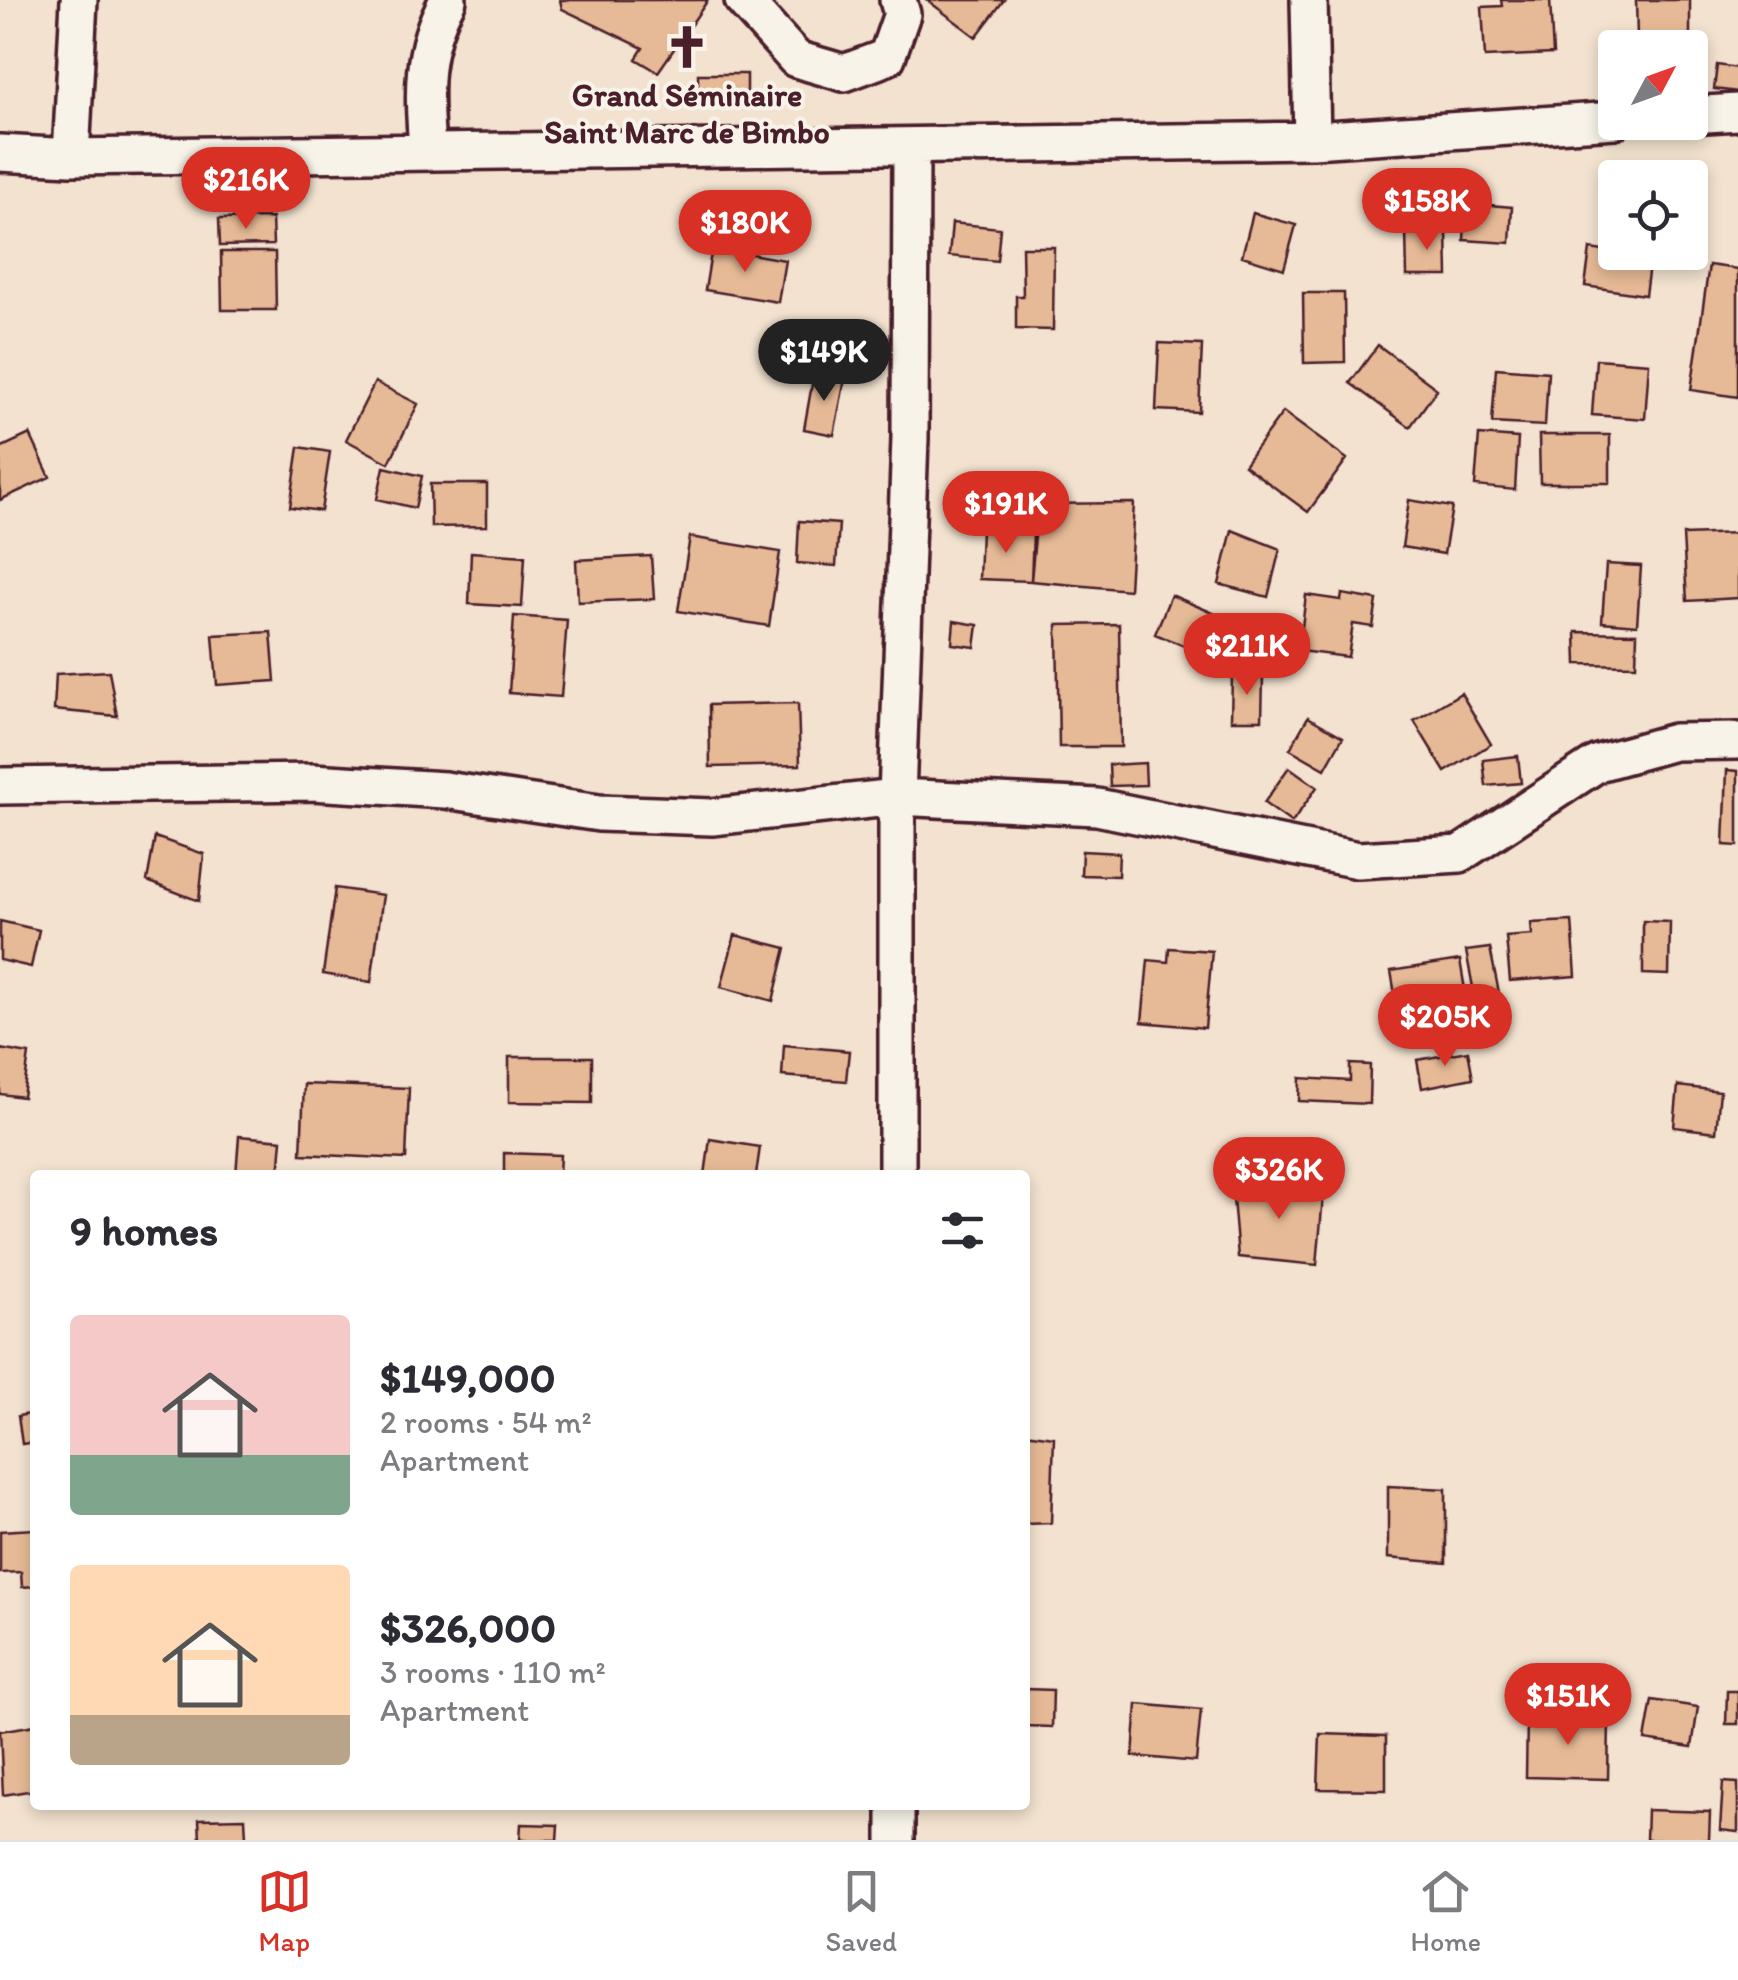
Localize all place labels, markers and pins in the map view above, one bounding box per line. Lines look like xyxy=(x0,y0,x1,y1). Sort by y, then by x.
church icon: Grand Séminaire Saint Marc de Bimbo xyxy=(663,23,711,71)
place label: Grand Séminaire Saint Marc de Bimbo xyxy=(544,76,830,151)
pin: $216K xyxy=(176,147,316,232)
pin: $158K xyxy=(1357,168,1497,253)
pin: $180K xyxy=(675,190,815,275)
pin: $149K xyxy=(754,319,894,404)
pin: $191K xyxy=(936,471,1076,556)
pin: $211K xyxy=(1177,613,1317,698)
pin: $205K xyxy=(1375,984,1515,1069)
pin: $326K xyxy=(1209,1137,1349,1222)
pin: $151K xyxy=(1498,1663,1638,1748)

